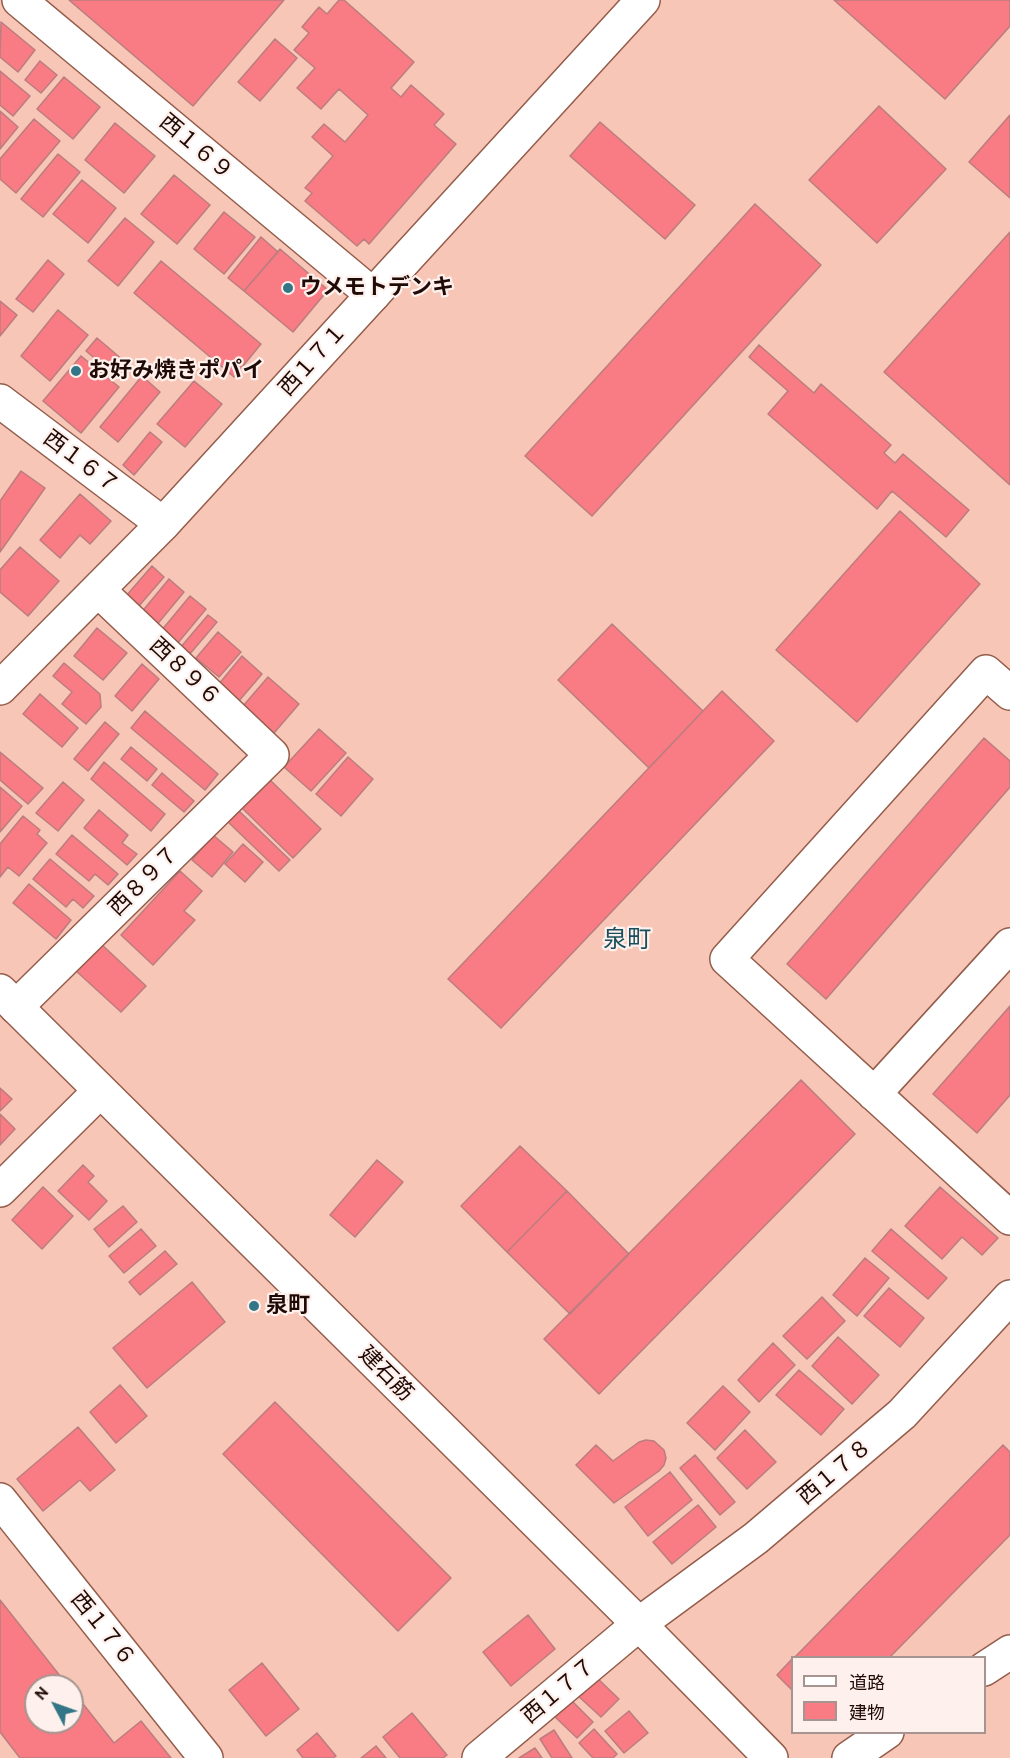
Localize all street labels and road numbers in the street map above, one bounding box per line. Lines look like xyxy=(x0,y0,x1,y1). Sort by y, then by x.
street label: 西１６９ xyxy=(154,109,238,185)
street label: 西１７１ xyxy=(274,318,352,402)
street label: 西１６７ xyxy=(38,425,124,499)
street label: 西８９６ xyxy=(144,632,226,712)
street label: 西８９７ xyxy=(104,841,184,921)
street label: 建石筋 xyxy=(353,1341,419,1407)
street label: 西１７８ xyxy=(793,1434,877,1510)
street label: 西１７６ xyxy=(65,1586,141,1672)
street label: 西１７７ xyxy=(517,1653,601,1729)

